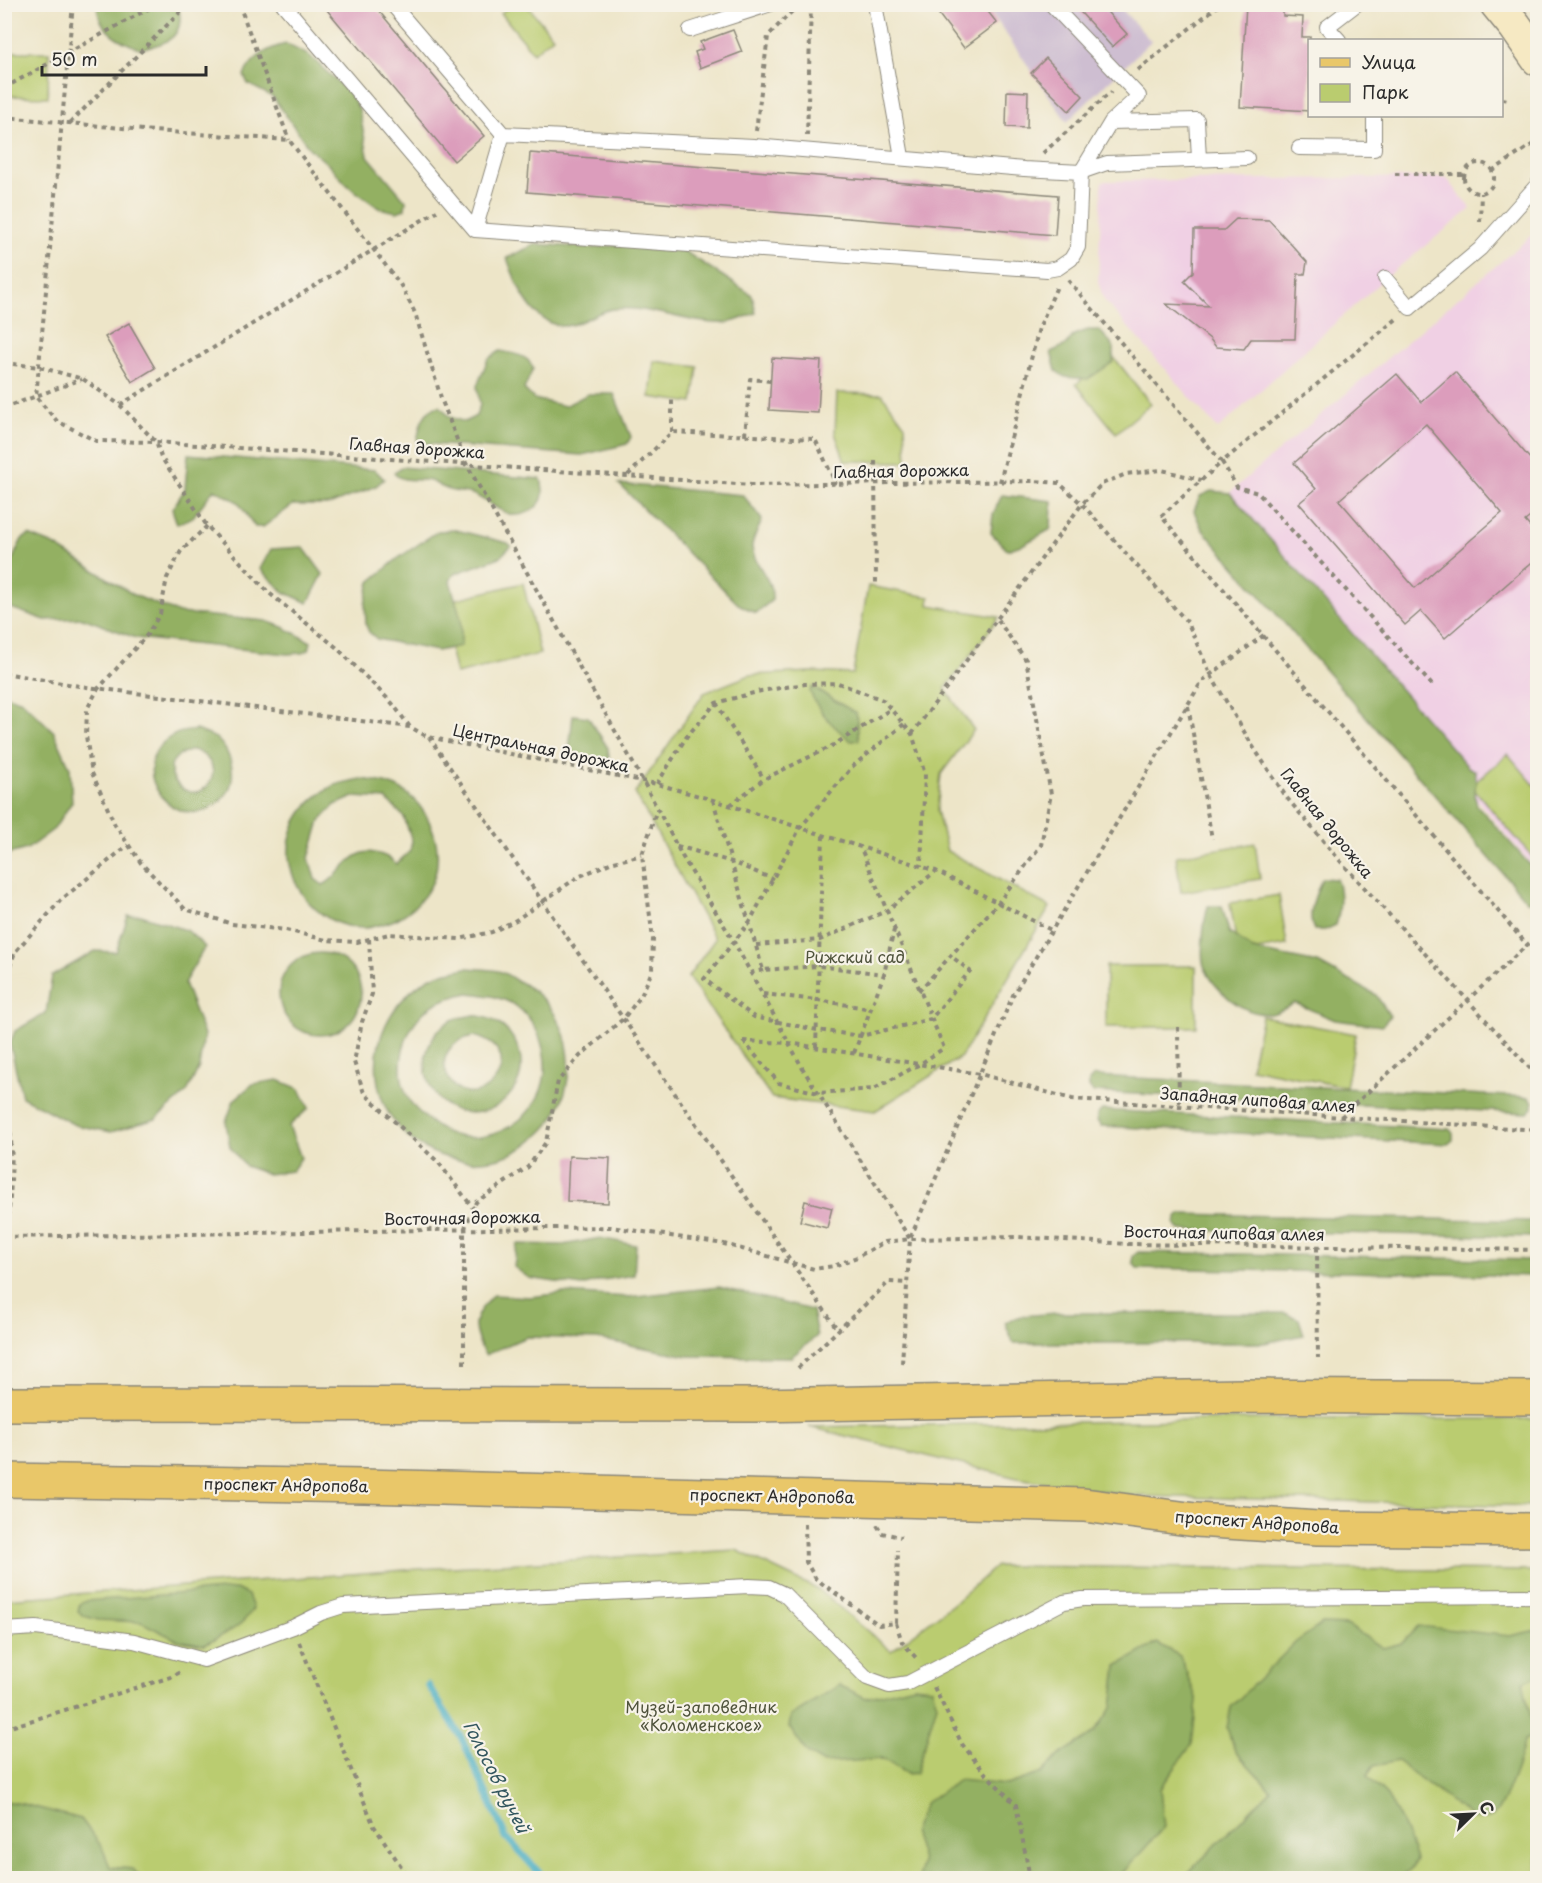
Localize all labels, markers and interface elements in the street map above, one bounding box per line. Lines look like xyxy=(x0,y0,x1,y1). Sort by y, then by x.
scale bar xyxy=(42,39,206,77)
legend xyxy=(1308,39,1503,117)
text: 50 m xyxy=(51,45,98,72)
text: Улица xyxy=(1362,48,1416,75)
text: Парк xyxy=(1362,78,1409,105)
street label: Главная дорожка xyxy=(348,430,486,464)
street label: Главная дорожка xyxy=(833,457,969,483)
street label: Центральная дорожка xyxy=(451,717,631,777)
street label: Главная дорожка xyxy=(1276,762,1380,883)
park label: Рижский сад xyxy=(805,944,905,968)
street label: Западная липовая аллея xyxy=(1160,1080,1356,1118)
street label: Восточная дорожка xyxy=(383,1204,541,1230)
street label: Восточная липовая аллея xyxy=(1123,1218,1325,1246)
street label: проспект Андропова xyxy=(203,1471,369,1497)
street label: проспект Андропова xyxy=(689,1482,855,1508)
street label: проспект Андропова xyxy=(1174,1503,1340,1539)
park label: Музей-заповедник «Коломенское» xyxy=(625,1694,777,1736)
water label: Голосов ручей xyxy=(457,1715,539,1840)
north arrow xyxy=(1443,1784,1503,1844)
text: С xyxy=(1474,1797,1501,1818)

